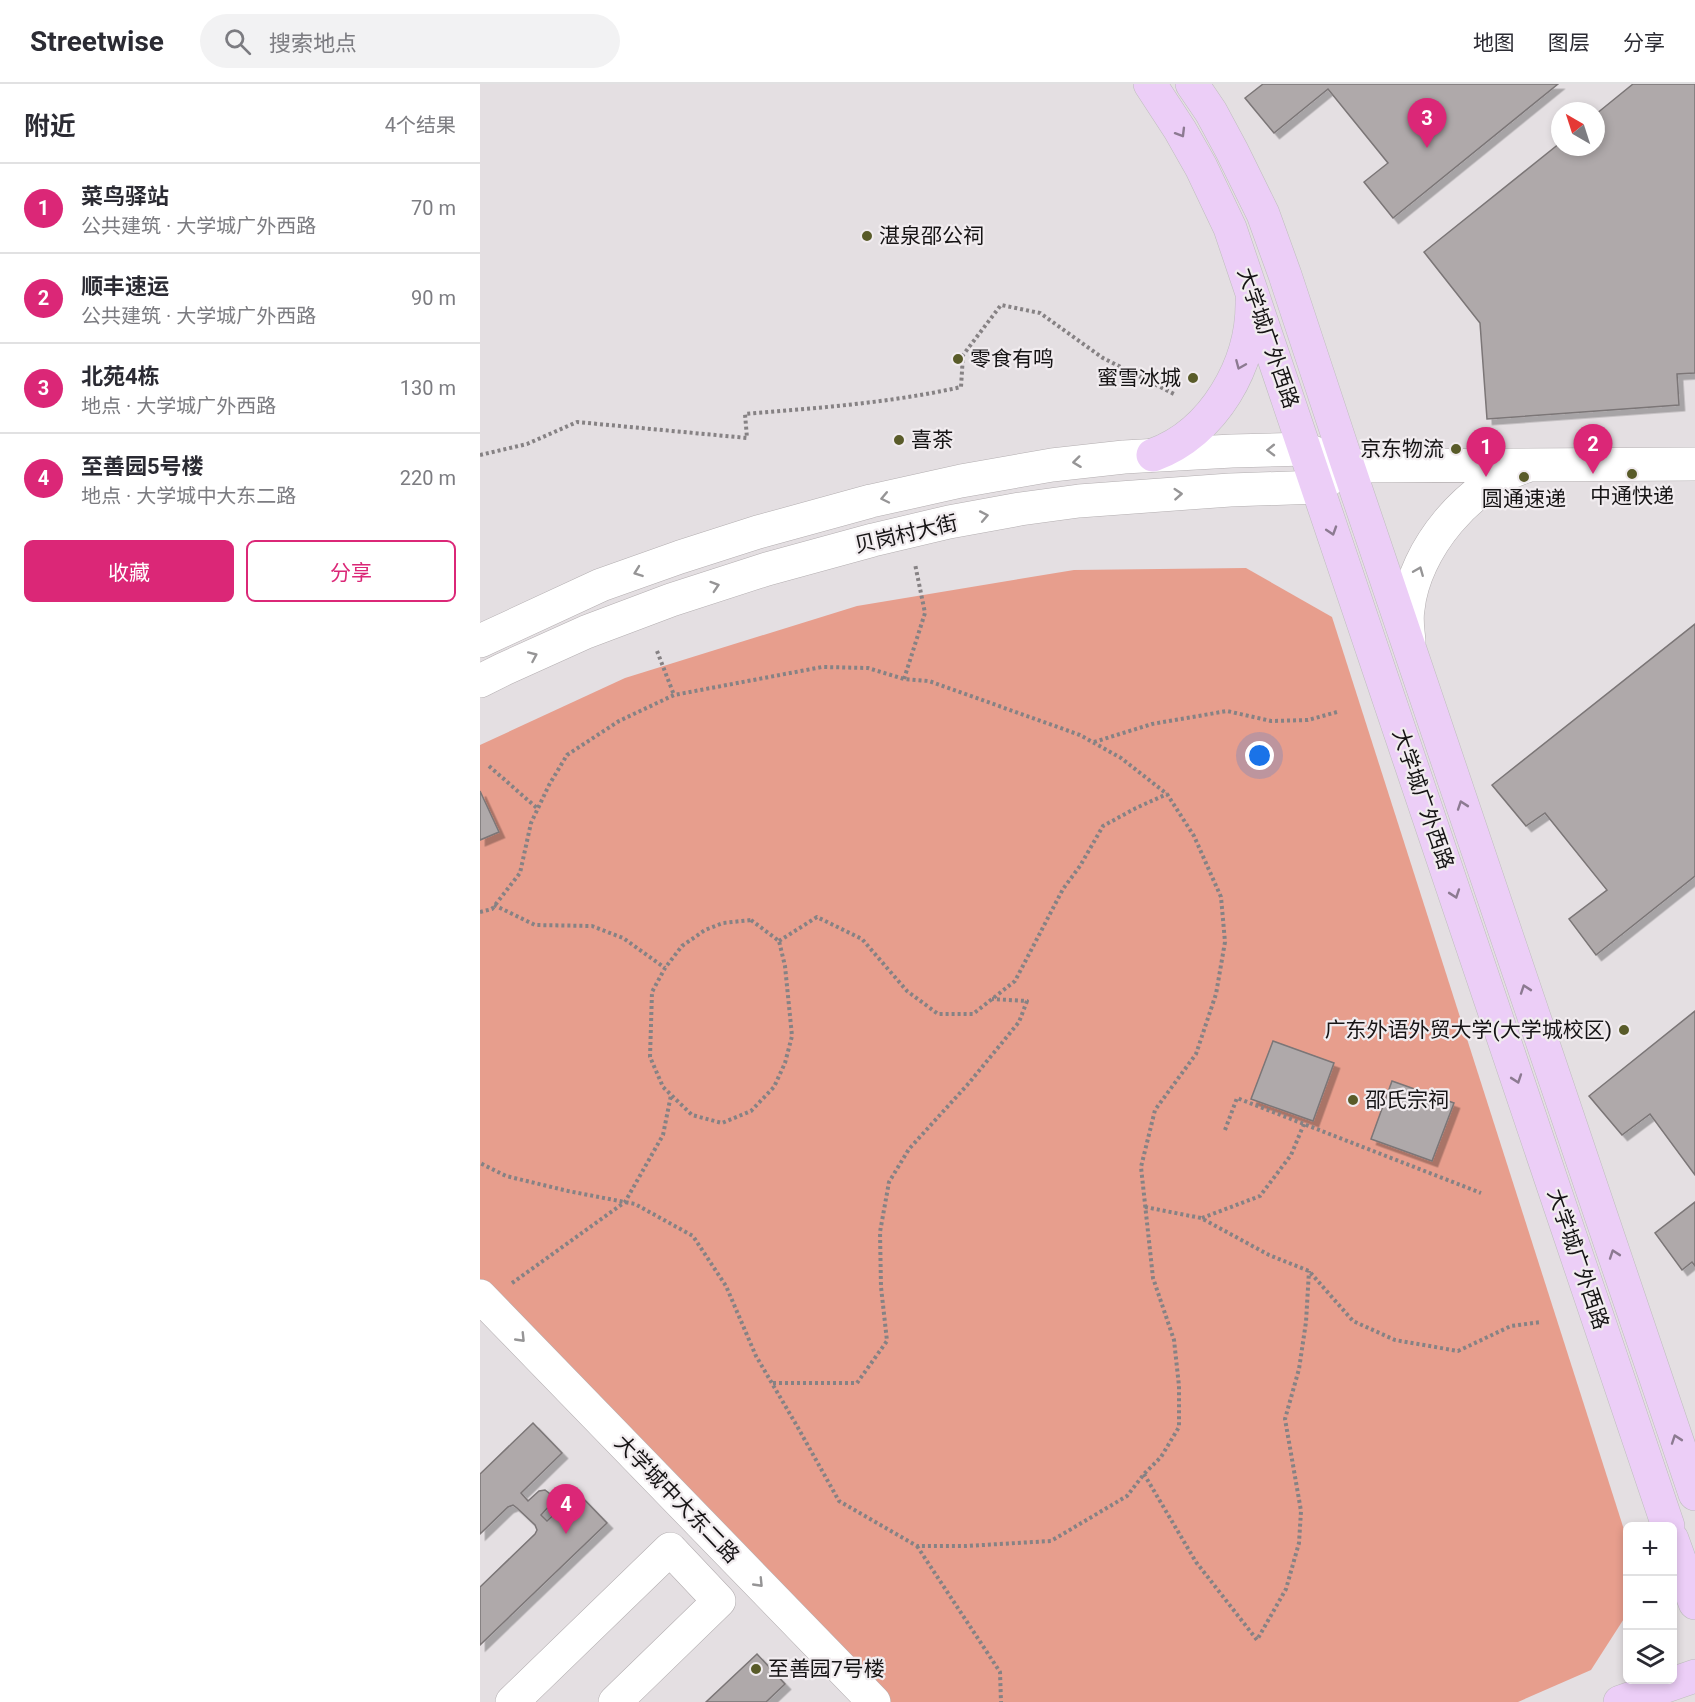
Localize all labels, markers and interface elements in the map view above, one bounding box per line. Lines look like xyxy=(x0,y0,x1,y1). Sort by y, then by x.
search box xyxy=(200,14,620,68)
text: Streetwise xyxy=(30,25,164,58)
icon: search xyxy=(221,25,254,58)
text: 搜索地点 xyxy=(269,31,357,56)
text: 地图 xyxy=(1473,31,1515,55)
text: 图层 xyxy=(1548,31,1590,55)
text: 分享 xyxy=(1623,31,1665,55)
pin: 3 xyxy=(1408,98,1446,148)
north arrow xyxy=(1551,102,1605,156)
text: 附近 xyxy=(24,111,76,141)
text: 4个结果 xyxy=(385,113,456,137)
one-way arrow xyxy=(1174,127,1186,137)
text: 菜鸟驿站 xyxy=(81,184,169,209)
text: 1 xyxy=(38,196,49,220)
text: 70 m xyxy=(411,196,456,220)
text: 公共建筑 · 大学城广外西路 xyxy=(81,214,316,238)
place label: 湛泉邵公祠 xyxy=(879,224,984,248)
marker: 湛泉邵公祠 xyxy=(860,229,874,243)
street label: 大学城广外西路 xyxy=(1233,265,1303,411)
text: 顺丰速运 xyxy=(81,274,169,299)
text: 2 xyxy=(38,286,49,310)
text: 90 m xyxy=(411,286,456,310)
text: 公共建筑 · 大学城广外西路 xyxy=(81,304,316,328)
place label: 零食有鸣 xyxy=(970,347,1054,371)
marker: 零食有鸣 xyxy=(951,352,965,366)
one-way arrow xyxy=(1235,358,1247,369)
text: 北苑4栋 xyxy=(81,364,160,389)
place label: 蜜雪冰城 xyxy=(1097,366,1181,390)
marker: 蜜雪冰城 xyxy=(1186,371,1200,385)
text: 3 xyxy=(38,376,49,400)
text: 130 m xyxy=(400,376,456,400)
text: 地点 · 大学城广外西路 xyxy=(81,394,276,418)
pin: 2 xyxy=(1574,424,1612,474)
place label: 喜茶 xyxy=(911,428,953,452)
pin: 1 xyxy=(1466,428,1506,477)
marker: 喜茶 xyxy=(892,433,906,447)
place label: 京东物流 xyxy=(1360,437,1444,461)
marker: 京东物流 xyxy=(1449,442,1463,456)
one-way arrow xyxy=(1267,443,1276,456)
text: 至善园5号楼 xyxy=(81,454,204,479)
one-way arrow xyxy=(1072,456,1082,468)
text: 4 xyxy=(38,466,49,490)
text: 220 m xyxy=(400,466,456,490)
marker: 中通快递 xyxy=(1625,467,1639,481)
marker: 圆通速递 xyxy=(1517,470,1531,484)
text: 地点 · 大学城中大东二路 xyxy=(81,484,296,508)
place label: 中通快递 xyxy=(1590,484,1674,508)
place label: 圆通速递 xyxy=(1482,487,1566,511)
one-way arrow xyxy=(1173,488,1182,501)
one-way arrow xyxy=(881,490,891,503)
street label: 贝岗村大街 xyxy=(852,510,960,558)
one-way arrow xyxy=(979,510,989,523)
one-way arrow xyxy=(1325,525,1338,536)
button: 收藏 xyxy=(24,540,234,602)
button: 分享 xyxy=(246,540,456,602)
one-way arrow xyxy=(634,565,644,578)
one-way arrow xyxy=(1412,567,1424,578)
one-way arrow xyxy=(709,581,720,593)
one-way arrow xyxy=(526,651,537,663)
street label: 大学城广外西路 xyxy=(1388,726,1458,872)
your location xyxy=(1245,741,1274,770)
one-way arrow xyxy=(1457,800,1470,811)
one-way arrow xyxy=(1448,888,1461,899)
one-way arrow xyxy=(1519,985,1532,995)
place label: 广东外语外贸大学(大学城校区) xyxy=(1325,1018,1612,1042)
marker: 广东外语外贸大学(大学城校区) xyxy=(1617,1023,1631,1037)
one-way arrow xyxy=(1510,1073,1523,1084)
place label: 邵氏宗祠 xyxy=(1365,1088,1449,1112)
marker: 邵氏宗祠 xyxy=(1346,1093,1360,1107)
street label: 大学城广外西路 xyxy=(1543,1186,1613,1332)
one-way arrow xyxy=(1609,1249,1621,1260)
one-way arrow xyxy=(513,1330,524,1341)
street label: 大学城中大东二路 xyxy=(610,1430,744,1568)
one-way arrow xyxy=(1671,1434,1684,1445)
pin: 4 xyxy=(546,1484,586,1534)
map controls xyxy=(1623,1522,1677,1684)
button: + xyxy=(1623,1522,1677,1576)
one-way arrow xyxy=(751,1576,762,1587)
button: − xyxy=(1623,1576,1677,1630)
button: layers xyxy=(1623,1630,1677,1684)
place label: 至善园7号楼 xyxy=(768,1657,885,1681)
marker: 至善园7号楼 xyxy=(749,1662,763,1676)

